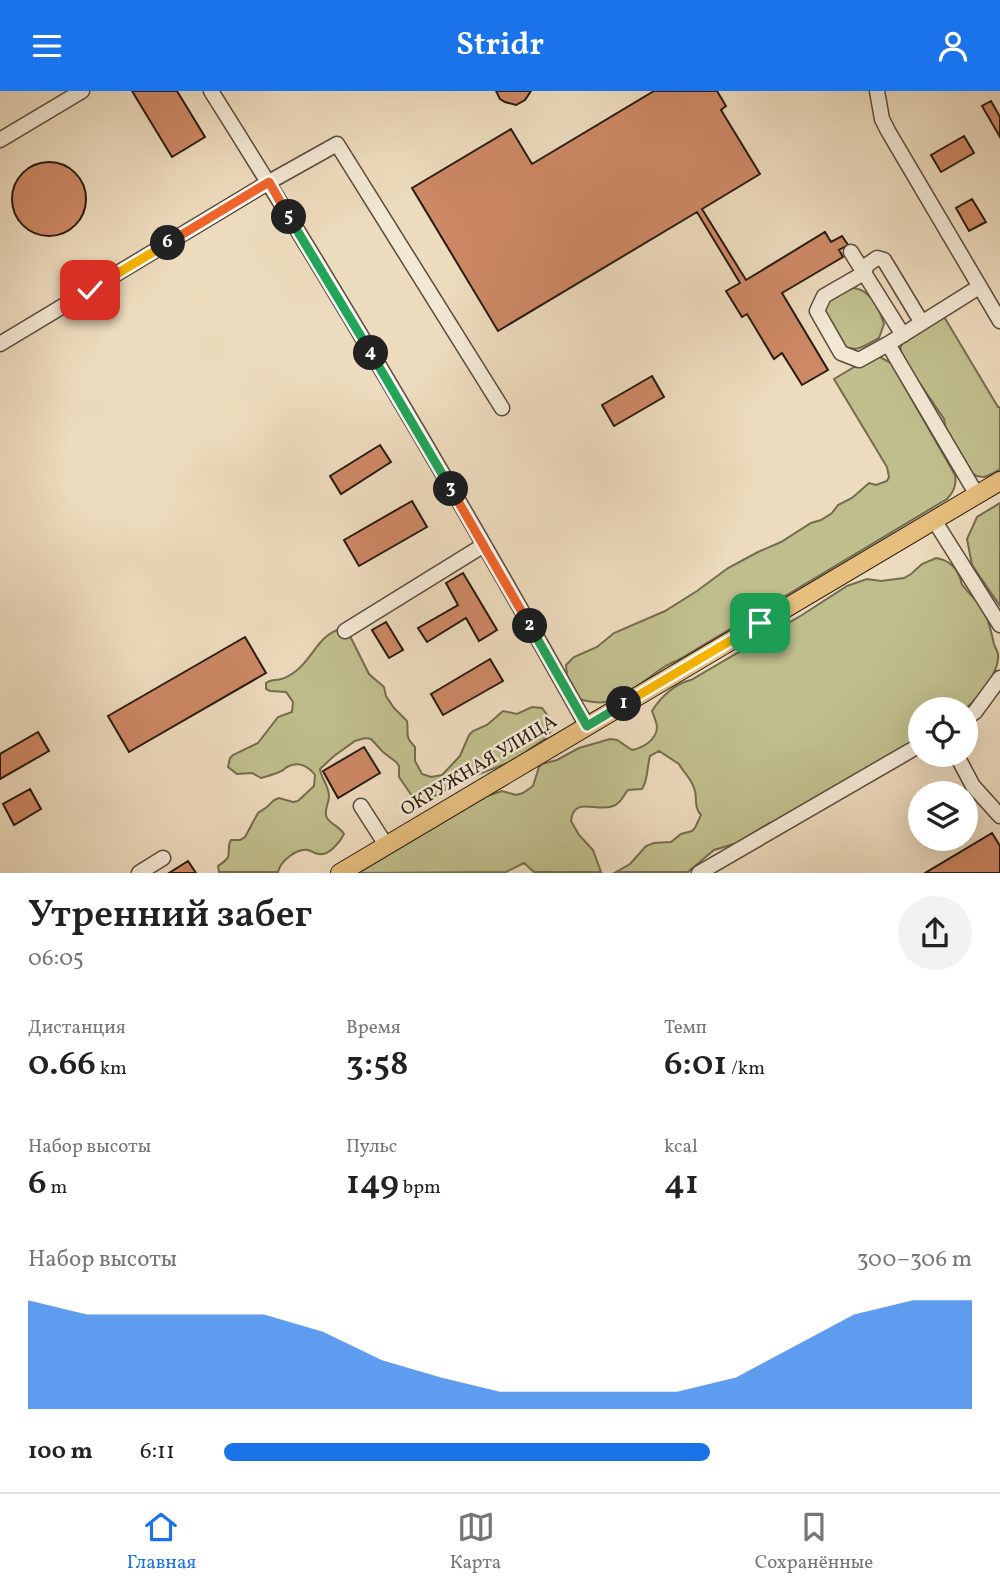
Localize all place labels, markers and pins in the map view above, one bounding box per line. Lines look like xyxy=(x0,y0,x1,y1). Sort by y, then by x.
pin: 5 xyxy=(272,199,306,235)
pin: 6 xyxy=(150,225,186,261)
pin xyxy=(60,260,120,320)
pin: 4 xyxy=(354,335,388,371)
pin: 3 xyxy=(434,471,468,507)
pin xyxy=(730,593,790,653)
pin: 2 xyxy=(512,609,548,643)
pin: 1 xyxy=(606,687,642,721)

